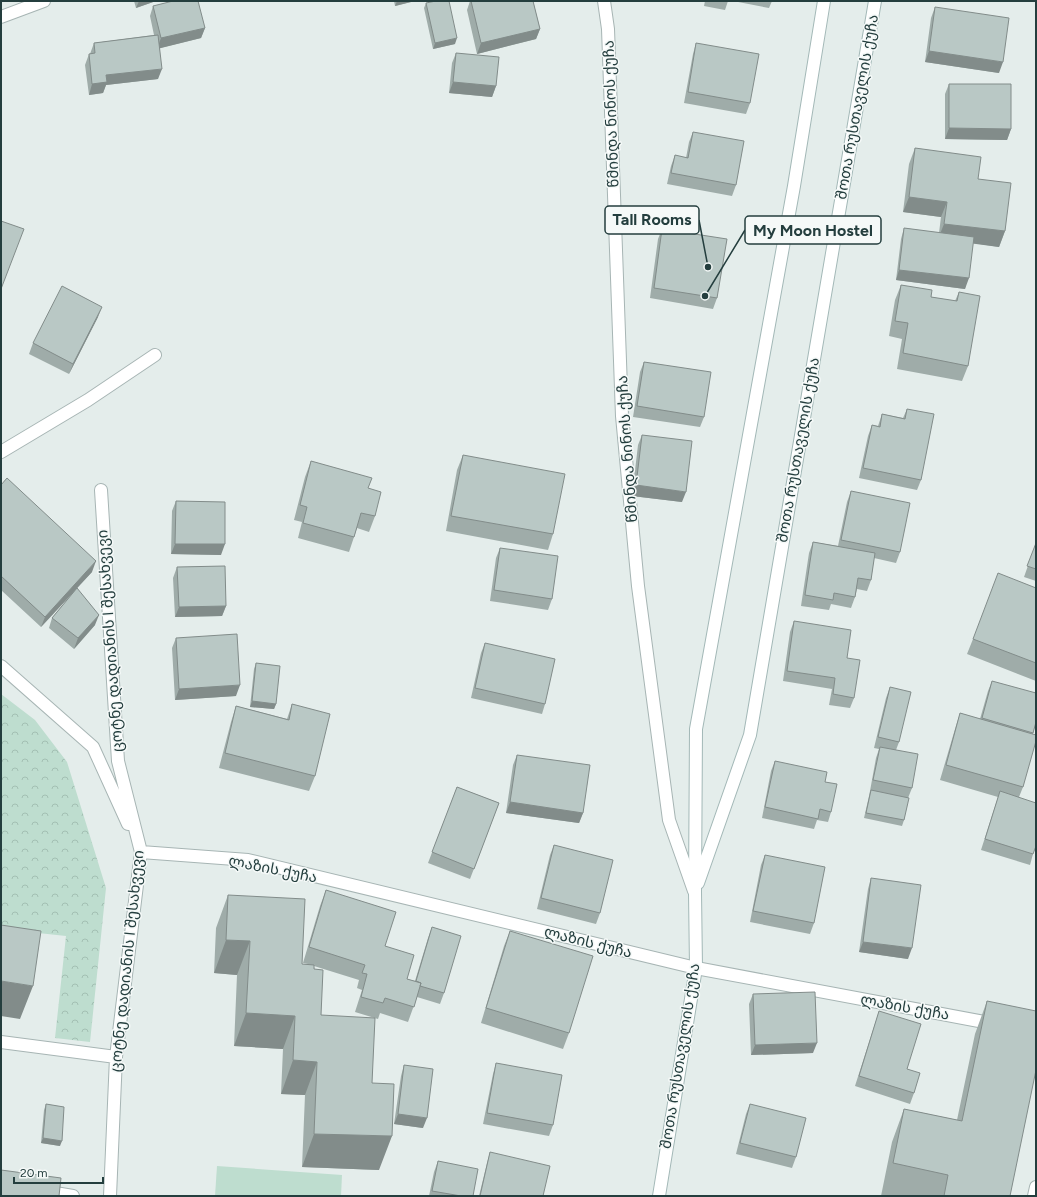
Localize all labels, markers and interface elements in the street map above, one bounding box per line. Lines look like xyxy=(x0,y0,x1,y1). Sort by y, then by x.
street label: შოთა რუსთაველის ქუჩა xyxy=(832,13,882,201)
street label: წმინდა ნინოს ქუჩა xyxy=(599,40,623,188)
callout: Tall Rooms xyxy=(605,206,699,234)
text: Tall Rooms xyxy=(613,210,692,229)
callout: My Moon Hostel xyxy=(745,216,881,244)
text: My Moon Hostel xyxy=(753,221,873,240)
street label: შოთა რუსთაველის ქუჩა xyxy=(773,356,823,544)
street label: წმინდა ნინოს ქუჩა xyxy=(613,375,641,523)
street label: ცოტნე დადიანის I შესახვევი xyxy=(93,529,127,753)
street label: ცოტნე დადიანის I შესახვევი xyxy=(106,849,148,1073)
street label: ლაზის ქუჩა xyxy=(227,852,319,886)
street label: ლაზის ქუჩა xyxy=(542,922,634,962)
street label: შოთა რუსთაველის ქუჩა xyxy=(656,962,704,1150)
street label: ლაზის ქუჩა xyxy=(859,990,951,1024)
scale bar xyxy=(14,1159,103,1185)
text: 20 m xyxy=(20,1166,48,1180)

